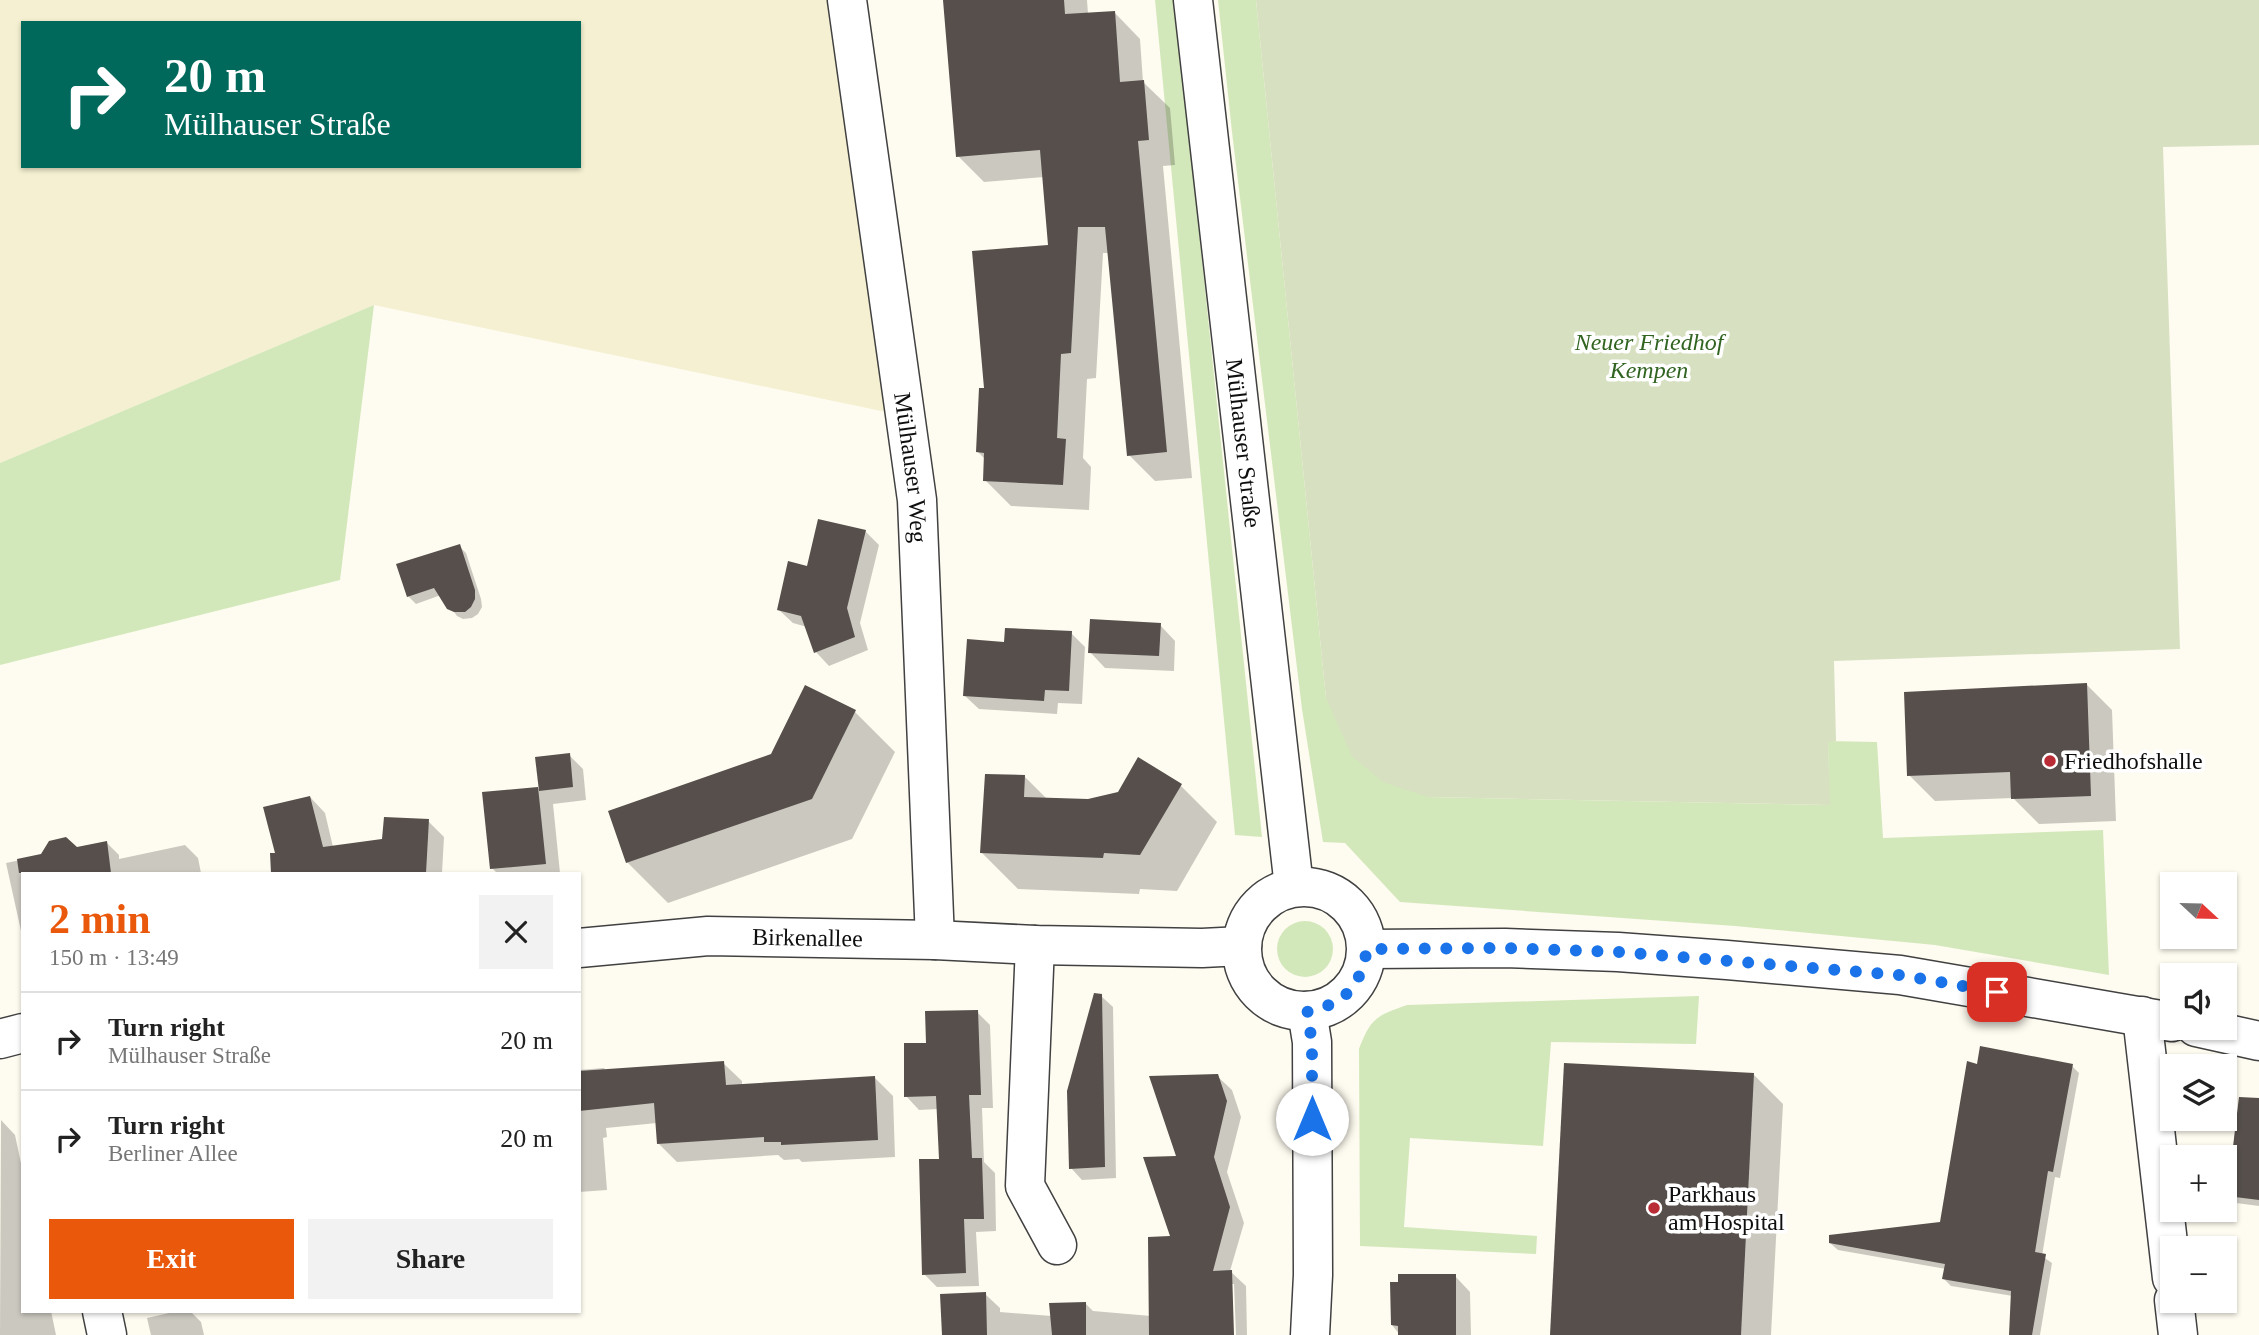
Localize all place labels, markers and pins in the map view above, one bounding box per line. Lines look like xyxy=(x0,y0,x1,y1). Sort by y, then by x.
place label: Friedhofshalle xyxy=(2064,748,2203,774)
marker: Friedhofshalle xyxy=(2042,753,2058,769)
pin xyxy=(1967,962,2027,1022)
place label: Parkhaus am Hospital xyxy=(1668,1181,1785,1235)
marker: Parkhaus am Hospital xyxy=(1646,1200,1662,1216)

